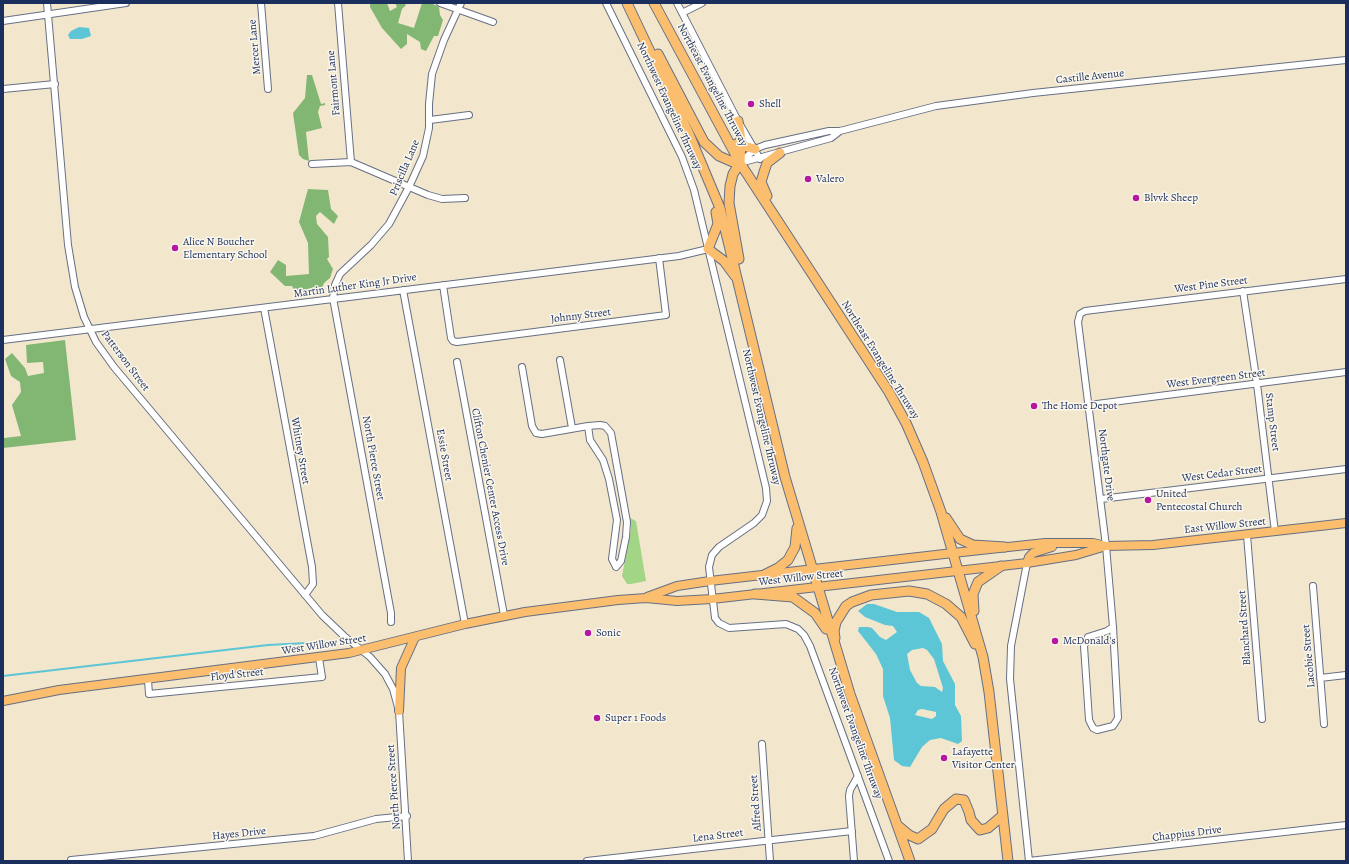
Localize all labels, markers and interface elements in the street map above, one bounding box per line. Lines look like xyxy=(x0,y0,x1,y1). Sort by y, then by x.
street label: Mercer Lane xyxy=(246,19,264,75)
street label: Northeast Evangeline Thruway xyxy=(674,21,750,149)
street label: Northwest Evangeline Thruway xyxy=(634,40,704,172)
street label: Fairmont Lane xyxy=(325,50,343,116)
street label: Castille Avenue xyxy=(1055,67,1125,87)
place label: Shell xyxy=(759,97,781,111)
marker: Shell xyxy=(746,99,756,109)
street label: Priscilla Lane xyxy=(387,138,423,198)
place label: Valero xyxy=(816,172,844,186)
marker: Valero xyxy=(803,174,813,184)
place label: Blvvk Sheep xyxy=(1144,191,1198,205)
marker: Blvvk Sheep xyxy=(1131,193,1141,203)
place label: Alice N Boucher Elementary School xyxy=(183,235,267,261)
marker: Alice N Boucher Elementary School xyxy=(170,243,180,253)
street label: Martin Luther King Jr Drive xyxy=(293,271,417,301)
street label: West Pine Street xyxy=(1174,274,1248,296)
street label: Northeast Evangeline Thruway xyxy=(838,298,922,422)
street label: Johnny Street xyxy=(550,306,612,326)
street label: Patterson Street xyxy=(98,328,152,394)
street label: Northwest Evangeline Thruway xyxy=(739,348,783,486)
street label: West Evergreen Street xyxy=(1166,366,1266,392)
street label: Stamp Street xyxy=(1262,392,1282,452)
place label: The Home Depot xyxy=(1042,399,1117,413)
marker: The Home Depot xyxy=(1029,401,1039,411)
street label: Clifton Chenier Center Access Drive xyxy=(468,407,512,567)
street label: North Pierce Street xyxy=(359,415,387,501)
street label: Whitney Street xyxy=(288,416,312,486)
street label: Essie Street xyxy=(433,428,455,482)
street label: Northgate Drive xyxy=(1095,428,1117,502)
street label: West Cedar Street xyxy=(1181,463,1263,485)
place label: United Pentecostal Church xyxy=(1156,487,1242,513)
marker: United Pentecostal Church xyxy=(1143,495,1153,505)
street label: East Willow Street xyxy=(1183,515,1267,537)
street label: West Willow Street xyxy=(758,567,844,589)
street label: Blanchard Street xyxy=(1236,590,1254,666)
street label: Lacobie Street xyxy=(1300,624,1318,688)
place label: Sonic xyxy=(596,626,621,640)
marker: Sonic xyxy=(583,628,593,638)
street label: West Willow Street xyxy=(281,632,367,658)
place label: McDonald's xyxy=(1063,634,1116,648)
marker: McDonald's xyxy=(1050,636,1060,646)
street label: Northwest Evangeline Thruway xyxy=(825,665,885,801)
street label: Floyd Street xyxy=(210,666,264,684)
place label: Super 1 Foods xyxy=(605,711,666,725)
marker: Super 1 Foods xyxy=(592,713,602,723)
street label: North Pierce Street xyxy=(384,744,404,830)
place label: Lafayette Visitor Center xyxy=(952,745,1015,771)
marker: Lafayette Visitor Center xyxy=(939,753,949,763)
street label: Alfred Street xyxy=(747,774,765,832)
street label: Chappius Drive xyxy=(1152,823,1222,845)
street label: Hayes Drive xyxy=(211,825,267,843)
street label: Lena Street xyxy=(692,826,744,846)

